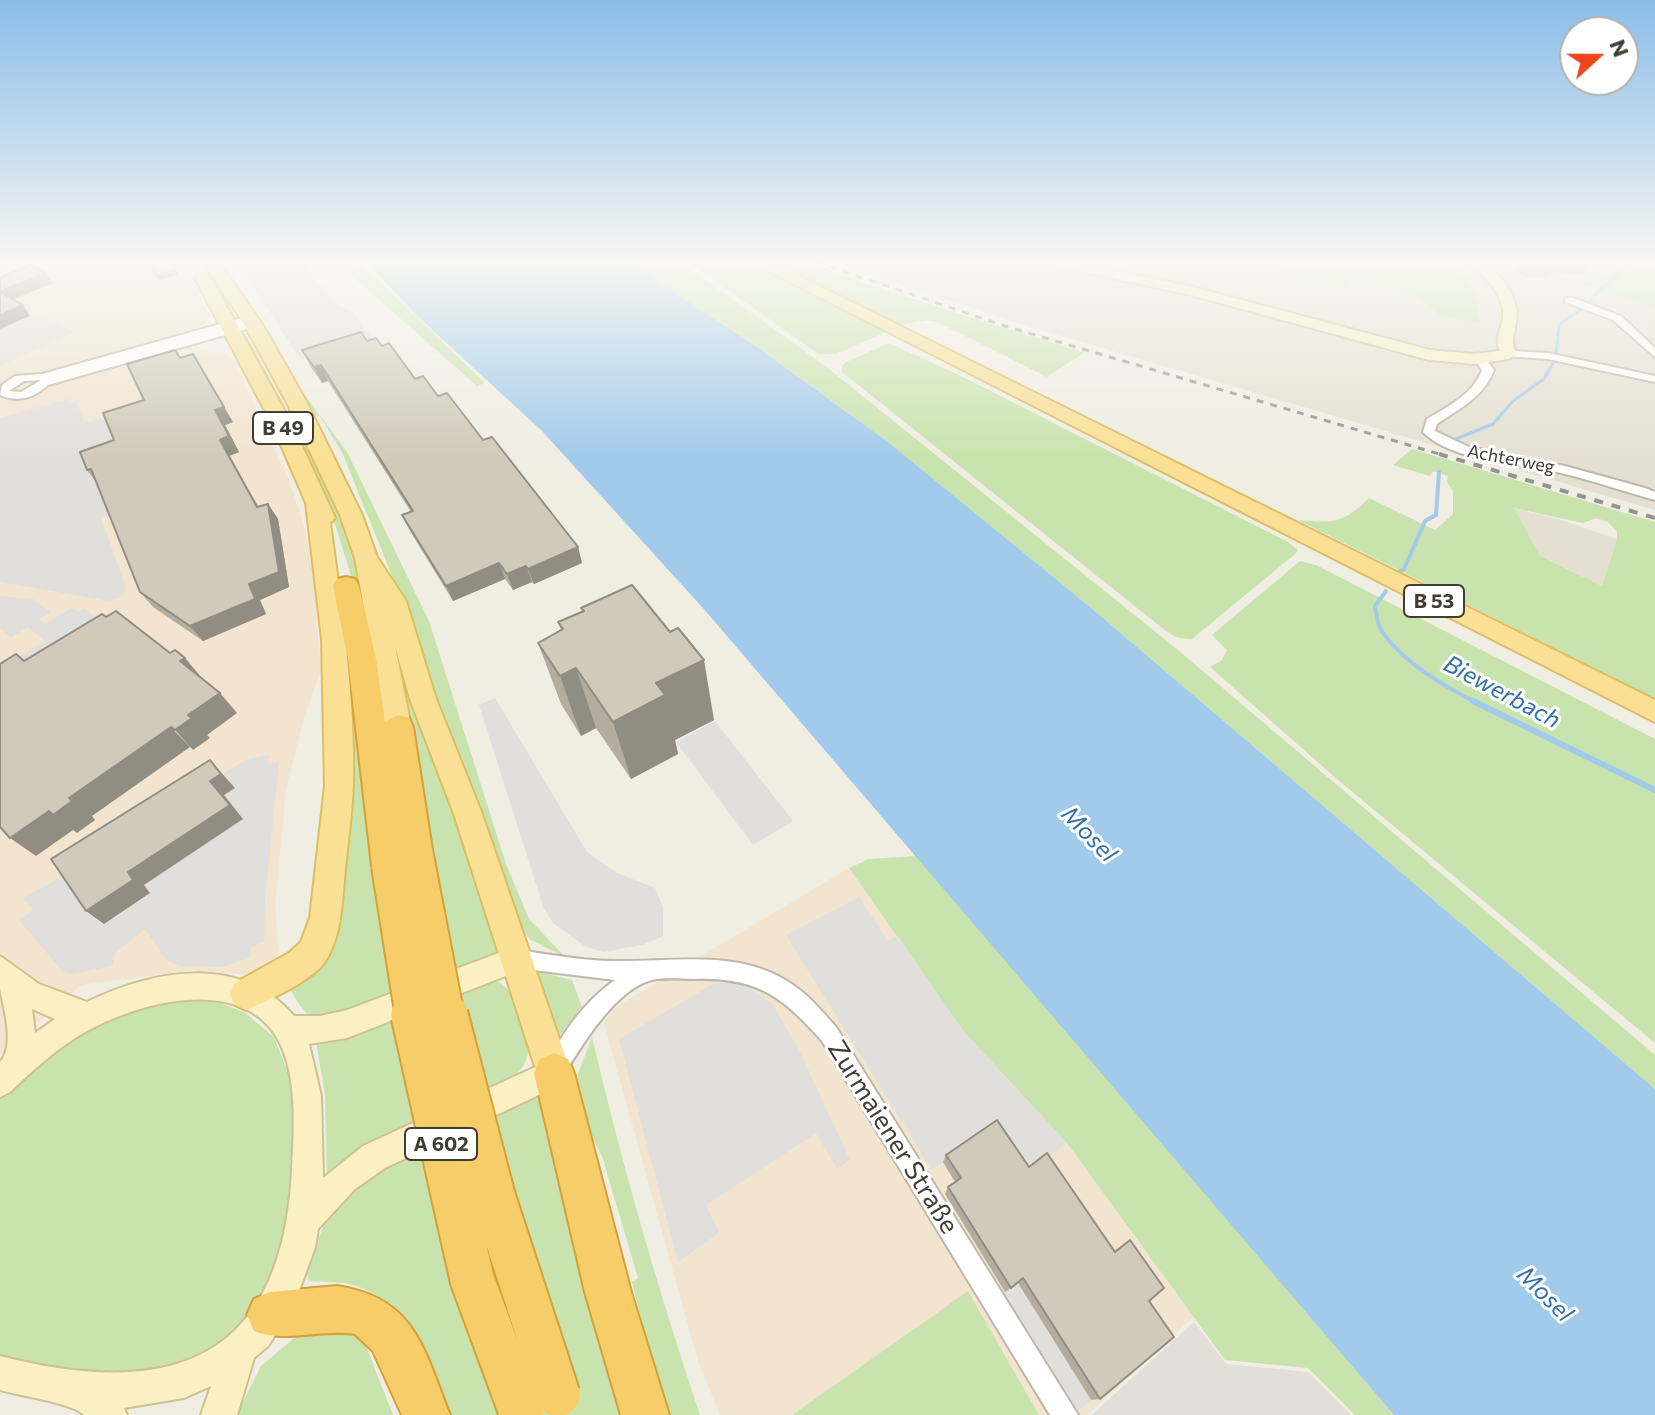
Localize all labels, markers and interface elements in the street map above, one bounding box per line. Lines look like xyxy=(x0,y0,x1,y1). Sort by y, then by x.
north arrow xyxy=(1559,16,1639,96)
text: N xyxy=(1604,35,1636,60)
road number: B 49 xyxy=(253,412,313,444)
street label: Achterweg xyxy=(1466,440,1556,478)
road number: B 53 xyxy=(1404,585,1464,617)
water label: Biewerbach xyxy=(1439,649,1565,735)
water label: Mosel xyxy=(1055,800,1123,868)
street label: Zurmaiener Straße xyxy=(821,1035,965,1239)
road number: A 602 xyxy=(405,1128,477,1160)
water label: Mosel xyxy=(1511,1260,1579,1328)

